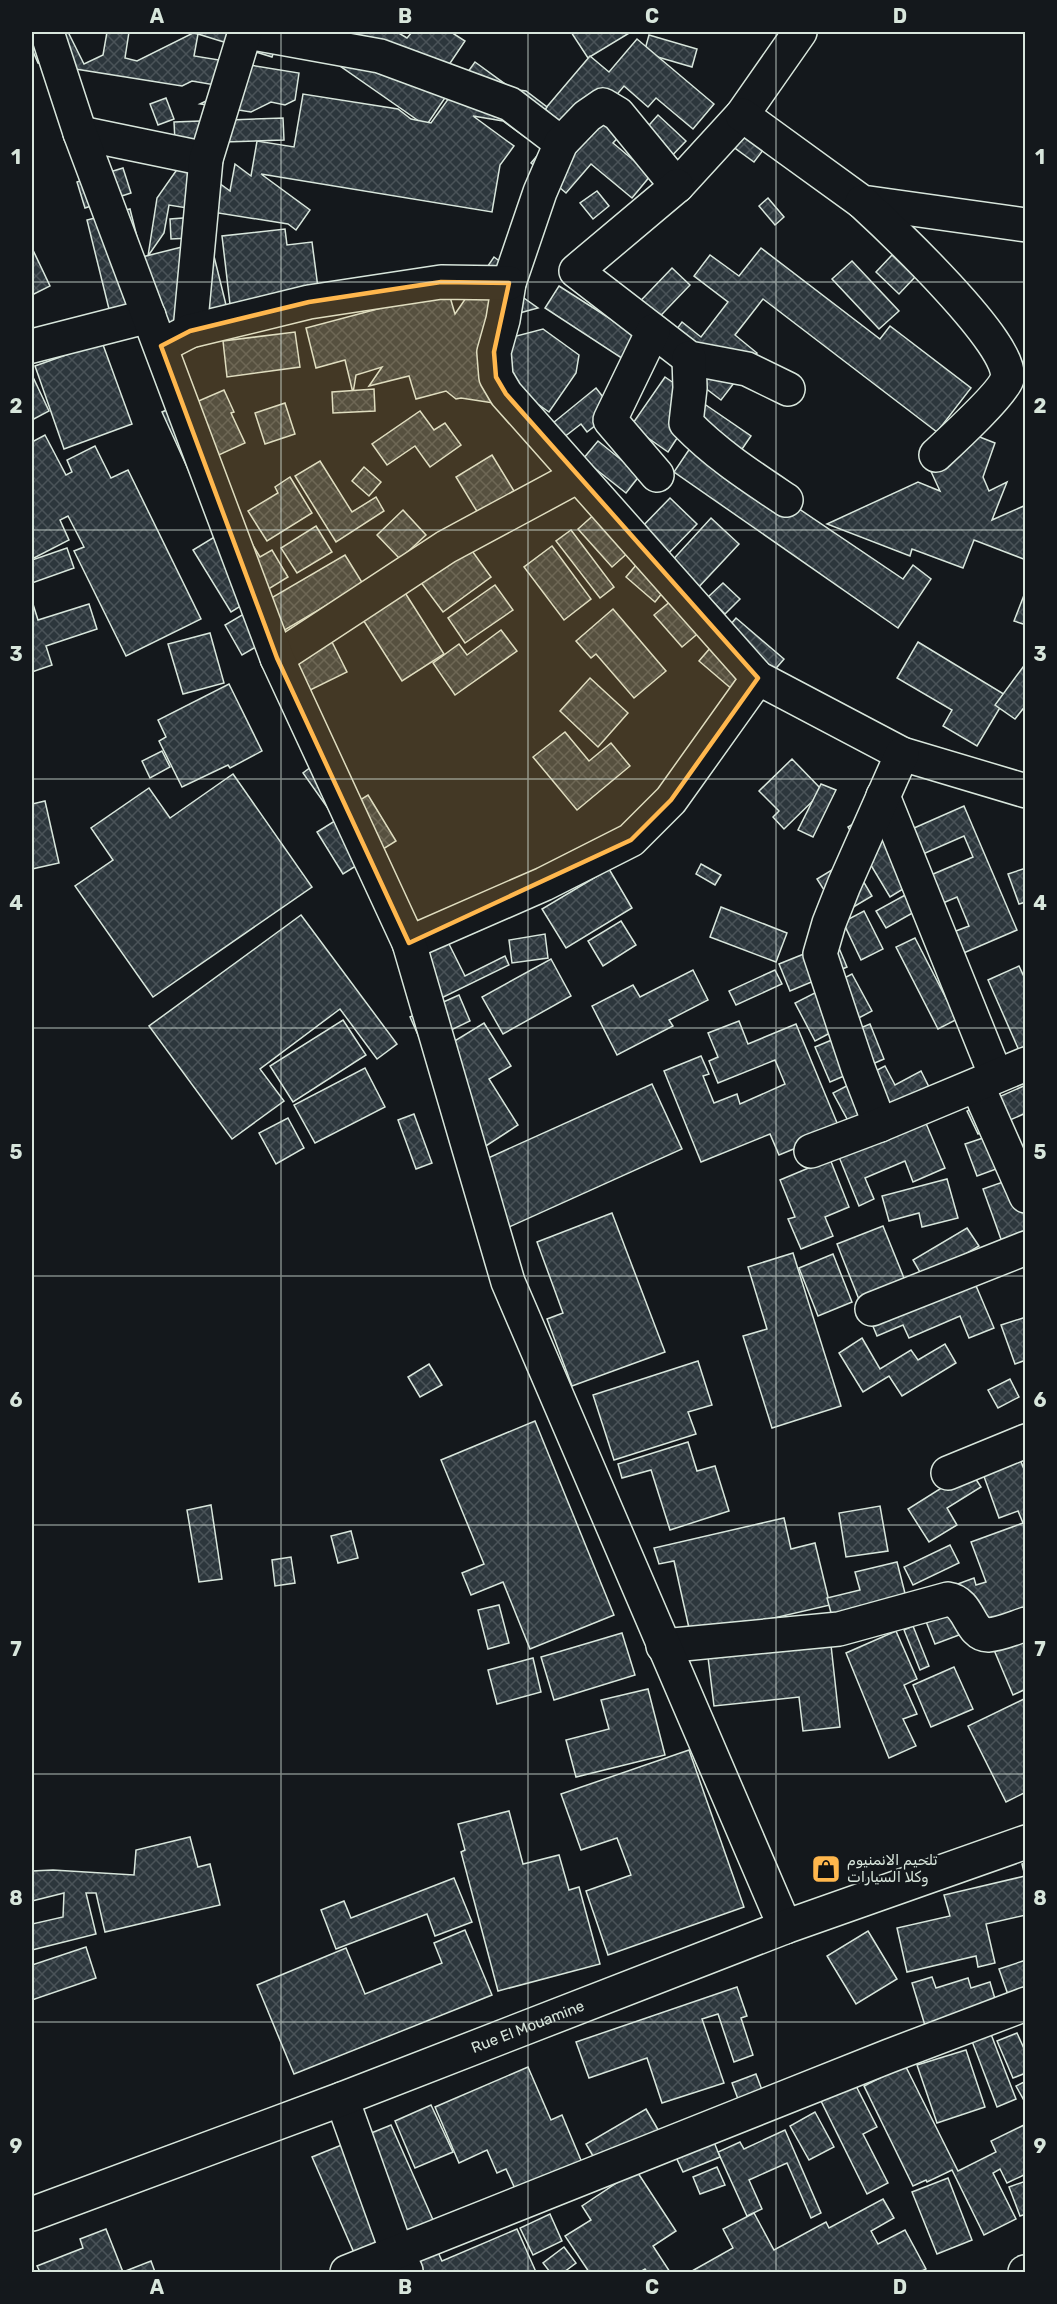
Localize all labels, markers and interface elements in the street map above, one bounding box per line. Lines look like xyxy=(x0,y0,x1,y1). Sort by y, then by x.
text: A xyxy=(150,4,165,28)
text: B xyxy=(398,4,412,28)
text: C xyxy=(645,4,659,28)
text: D xyxy=(893,4,907,28)
text: 1 xyxy=(11,145,21,169)
text: 1 xyxy=(1035,145,1045,169)
text: 2 xyxy=(10,394,23,418)
text: 2 xyxy=(1034,394,1047,418)
text: 3 xyxy=(9,642,23,666)
text: 3 xyxy=(1033,642,1047,666)
text: 4 xyxy=(9,891,23,915)
text: 4 xyxy=(1033,891,1047,915)
text: 5 xyxy=(10,1140,23,1164)
text: 5 xyxy=(1034,1140,1047,1164)
text: 6 xyxy=(9,1388,23,1412)
text: 6 xyxy=(1033,1388,1047,1412)
text: 7 xyxy=(10,1637,22,1661)
text: 7 xyxy=(1034,1637,1046,1661)
place label: تلحيم الانمنيوم وكلا السيارات xyxy=(847,1851,938,1887)
shop icon: تلحيم الانمنيوم وكلا السيارات xyxy=(810,1853,842,1885)
text: 8 xyxy=(9,1886,23,1910)
text: 8 xyxy=(1033,1886,1047,1910)
street label: Rue El Mouamine xyxy=(469,1997,587,2057)
text: 9 xyxy=(10,2134,23,2158)
text: 9 xyxy=(1034,2134,1047,2158)
text: A xyxy=(150,2275,165,2299)
text: B xyxy=(398,2275,412,2299)
text: C xyxy=(645,2275,659,2299)
text: D xyxy=(893,2275,907,2299)

